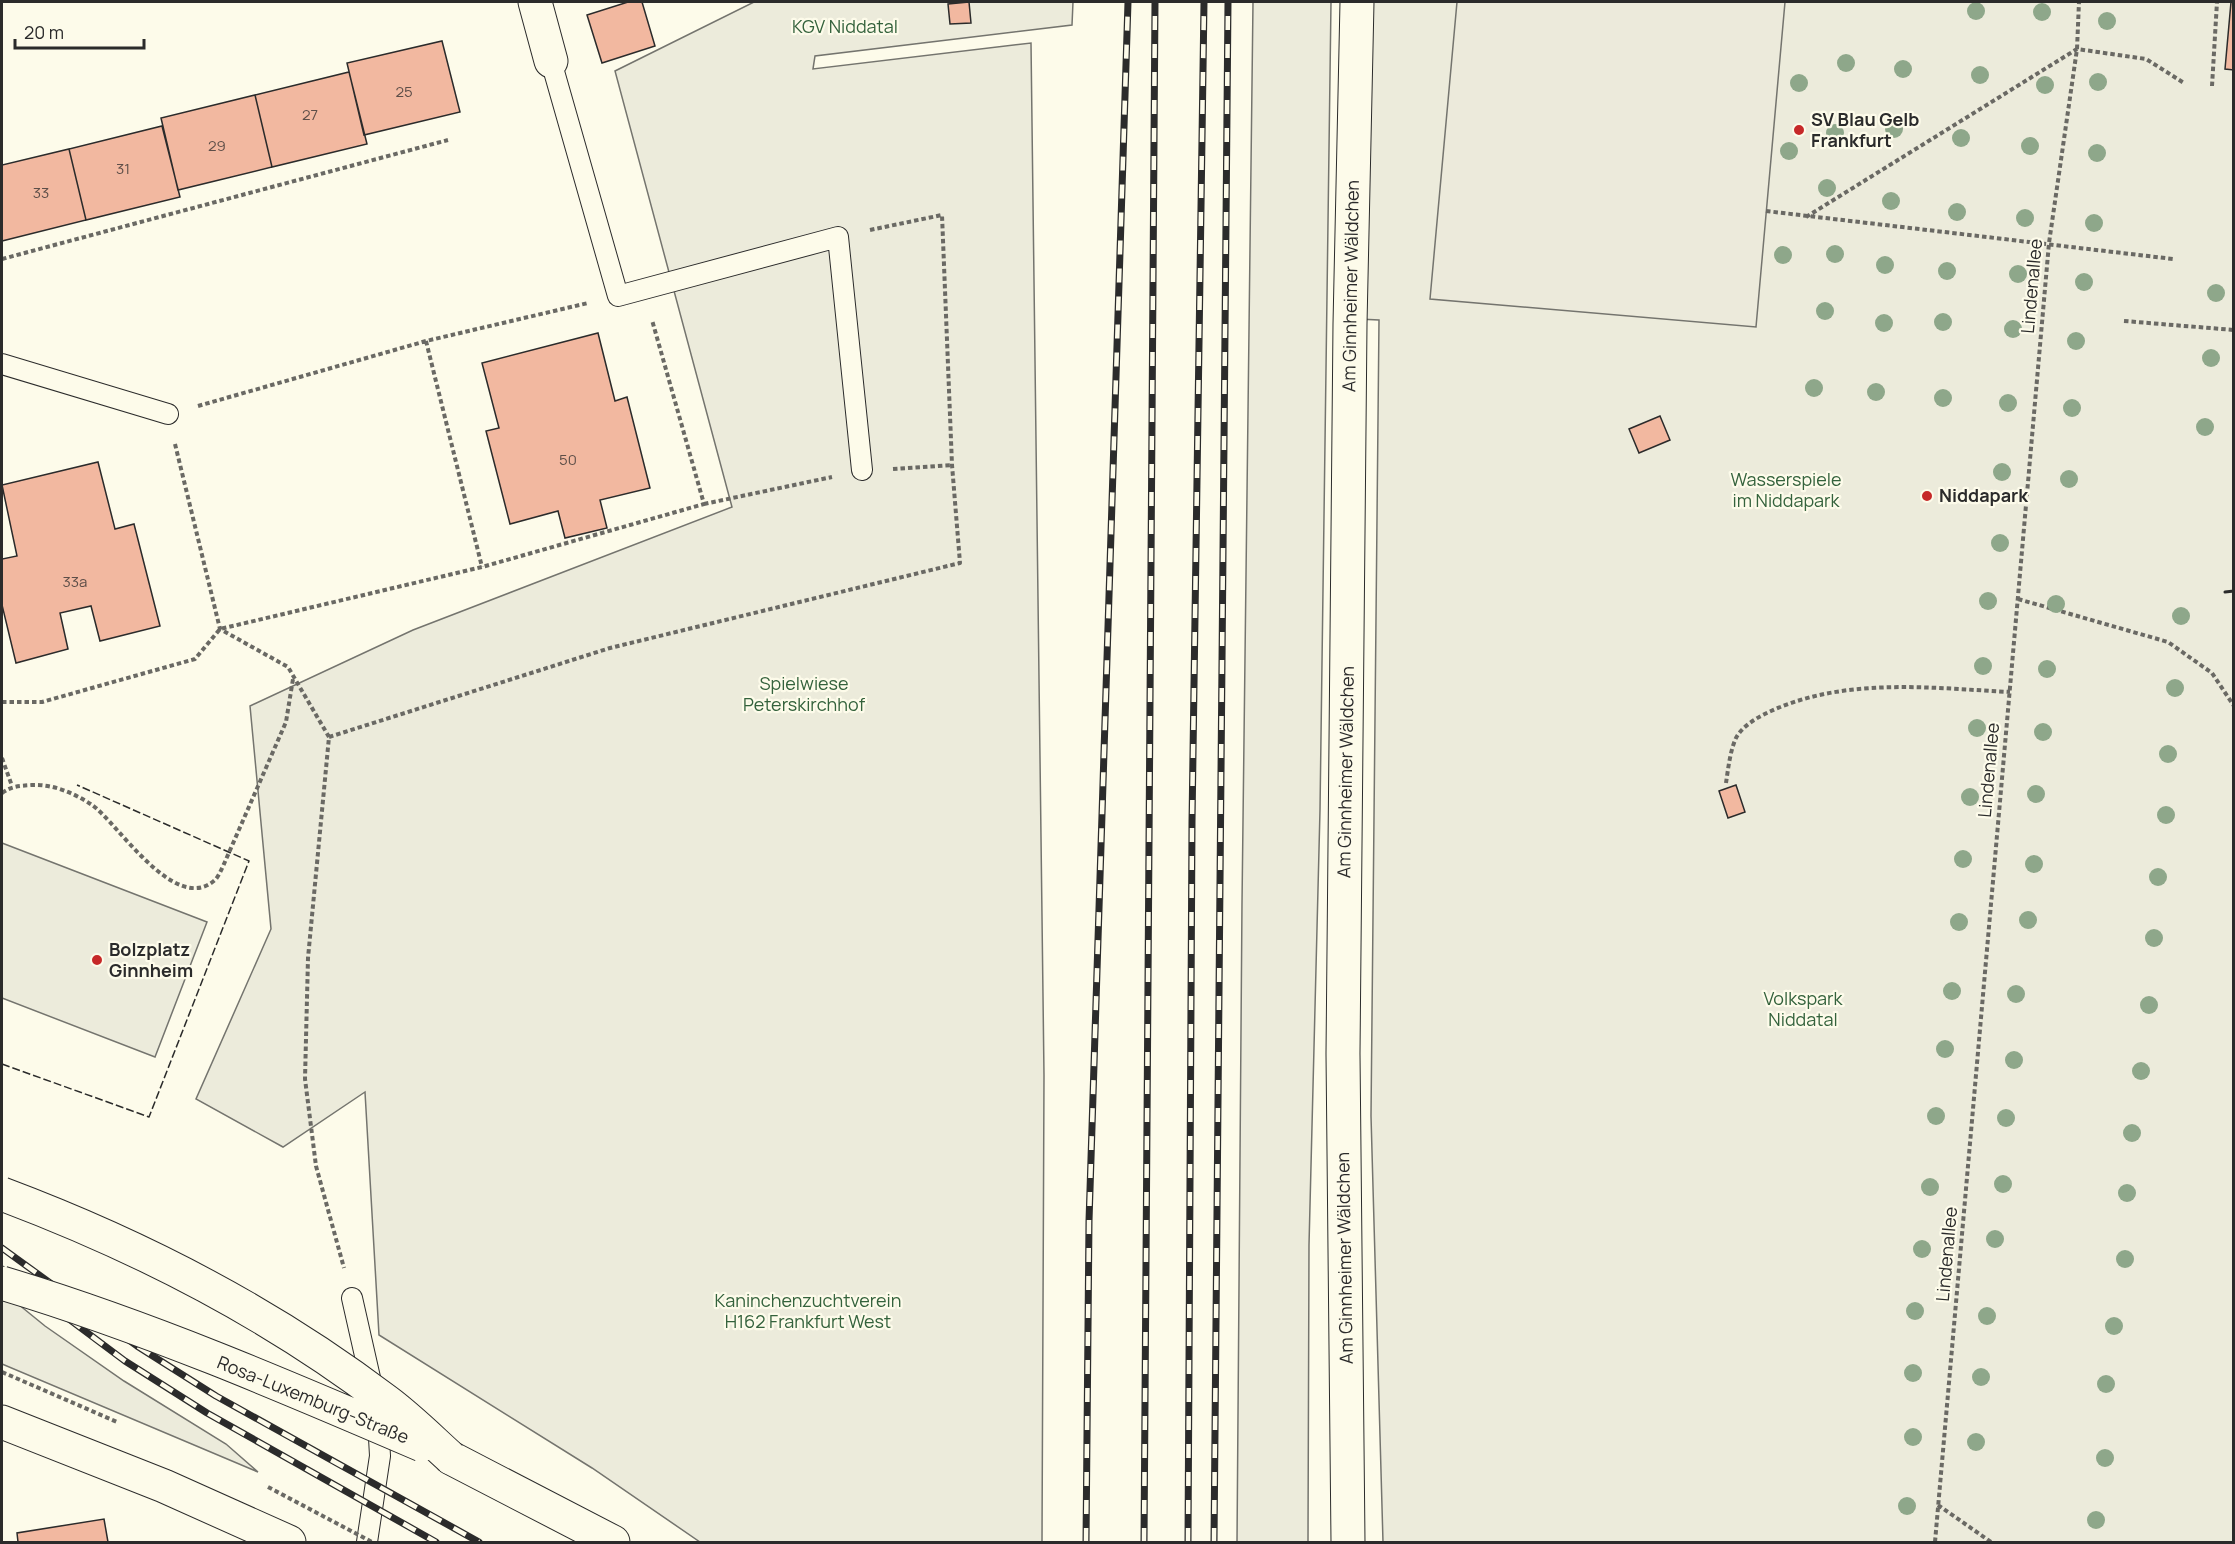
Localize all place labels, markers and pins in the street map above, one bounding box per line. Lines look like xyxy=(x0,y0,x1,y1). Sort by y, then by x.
place label: SV Blau Gelb Frankfurt xyxy=(1811,107,1919,152)
marker: SV Blau Gelb Frankfurt xyxy=(1792,123,1806,137)
place label: Niddapark xyxy=(1939,483,2029,507)
marker: Niddapark xyxy=(1920,489,1934,503)
place label: Bolzplatz Ginnheim xyxy=(109,937,193,982)
marker: Bolzplatz Ginnheim xyxy=(90,953,104,967)

